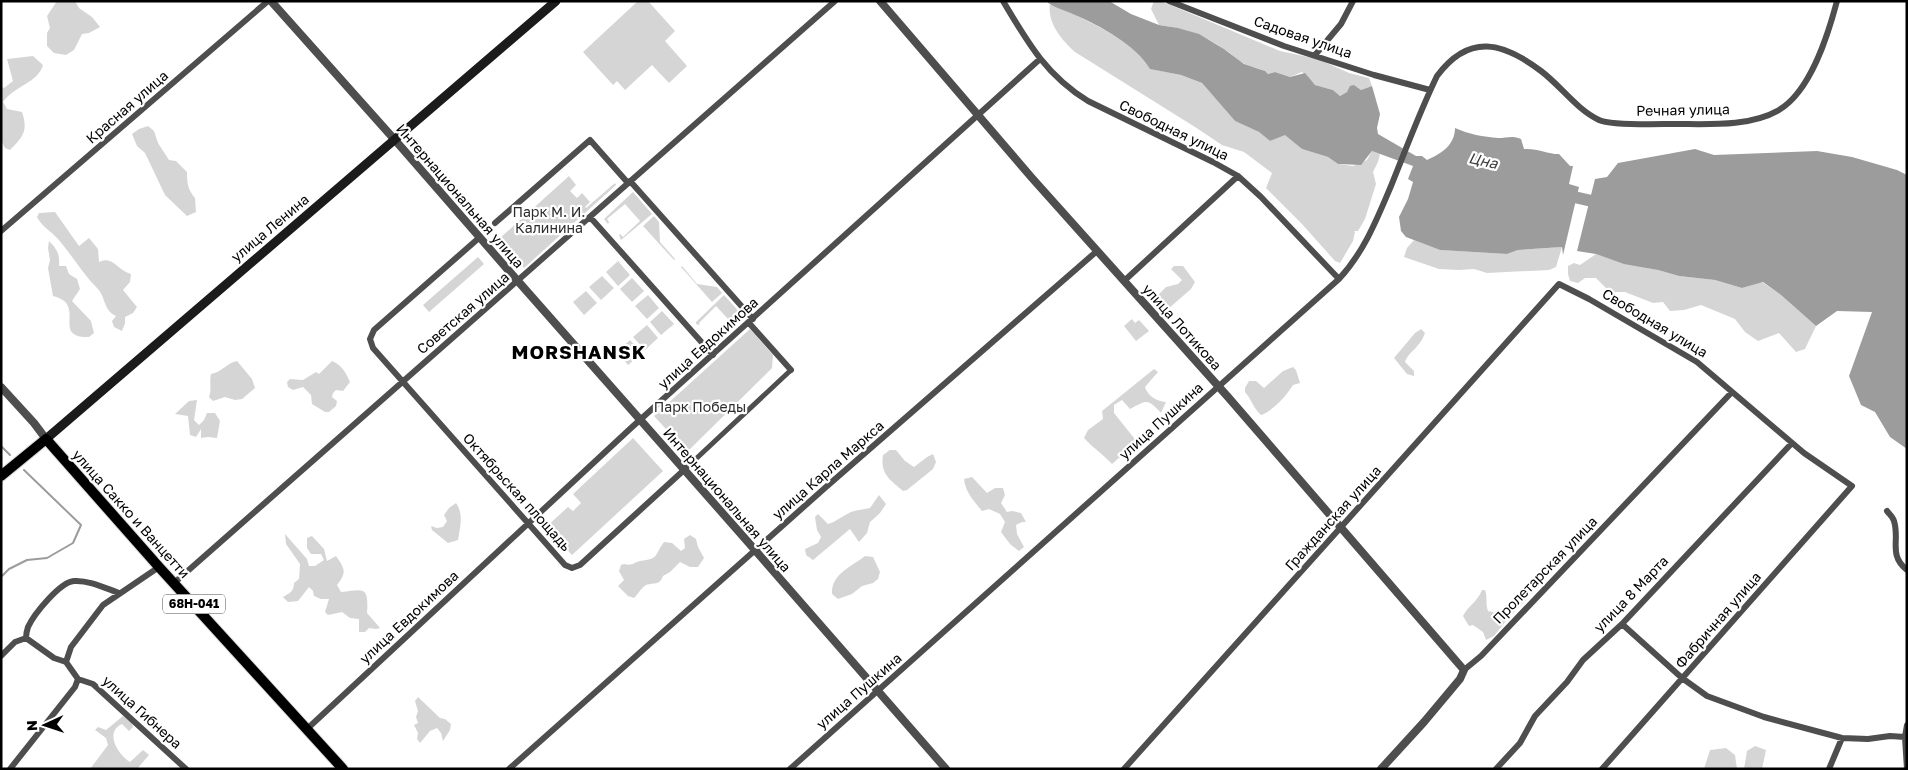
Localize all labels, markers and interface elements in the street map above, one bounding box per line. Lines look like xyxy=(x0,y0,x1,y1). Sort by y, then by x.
street label: Садовая улица xyxy=(1252,12,1354,61)
street label: Красная улица xyxy=(82,66,171,147)
street label: Свободная улица xyxy=(1117,96,1232,163)
street label: Речная улица xyxy=(1636,100,1730,119)
street label: Интернациональная улица xyxy=(393,120,528,271)
water label: Цна xyxy=(1467,148,1500,172)
street label: улица Ленина xyxy=(227,190,312,265)
park label: Парк М. И. Калинина xyxy=(512,203,586,236)
street label: Советская улица xyxy=(413,268,512,357)
street label: улица Лотикова xyxy=(1139,280,1226,373)
street label: Свободная улица xyxy=(1600,284,1711,361)
street label: улица Евдокимова xyxy=(654,293,761,392)
district label: MORSHANSK xyxy=(511,340,647,363)
street label: улица Пушкина xyxy=(1115,378,1206,463)
park label: Парк Победы xyxy=(654,398,746,415)
street label: улица Карла Маркса xyxy=(768,417,887,523)
street label: Интернациональная улица xyxy=(660,424,795,575)
street label: Октябрьская площадь xyxy=(460,429,575,554)
street label: улица Сакко и Ванцетти xyxy=(69,446,194,581)
street label: Гражданская улица xyxy=(1281,462,1384,574)
street label: Пролетарская улица xyxy=(1489,512,1600,627)
street label: улица 8 Марта xyxy=(1590,552,1671,635)
street label: улица Евдокимова xyxy=(356,567,462,667)
street label: Фабричная улица xyxy=(1671,568,1764,671)
road number: 68Н-041 xyxy=(163,594,225,614)
street label: улица Пушкина xyxy=(813,649,905,732)
street label: улица Гибнера xyxy=(99,672,186,752)
north arrow xyxy=(20,700,70,750)
text: N xyxy=(23,720,40,731)

